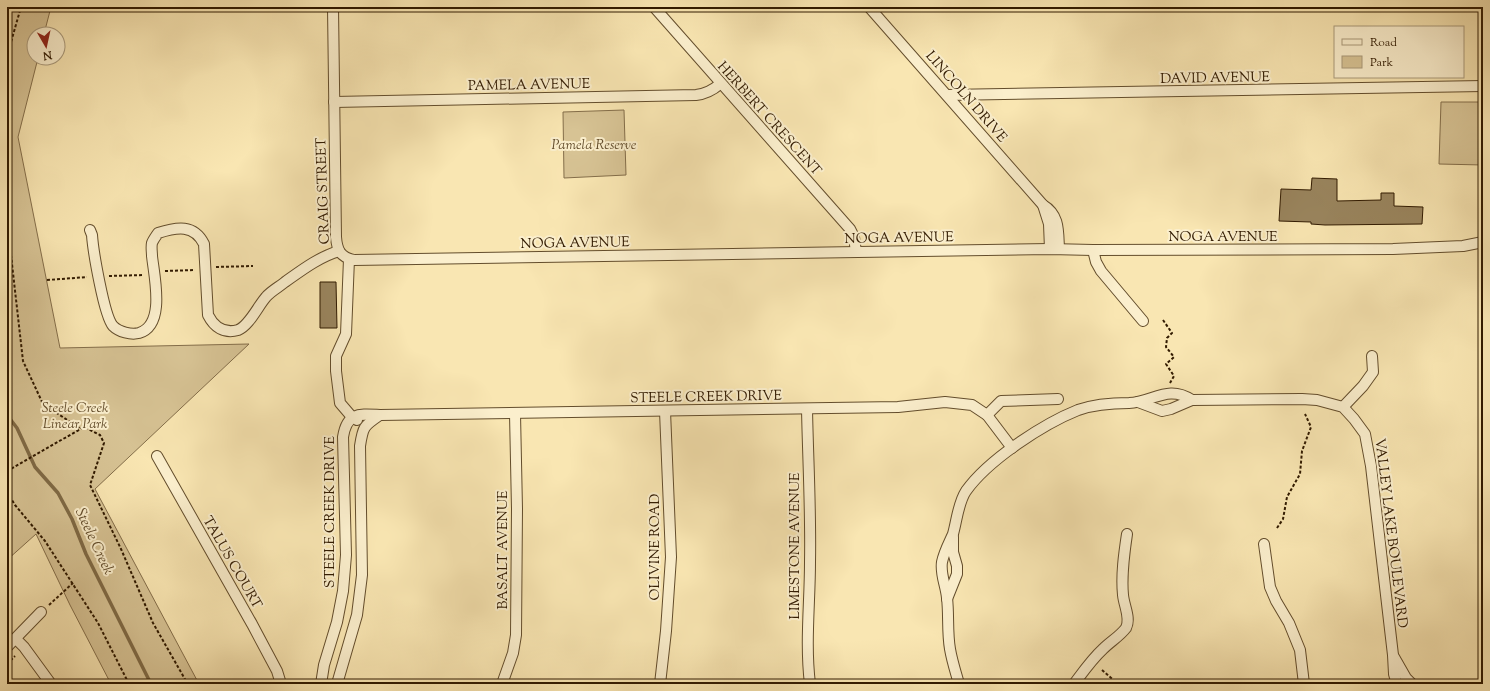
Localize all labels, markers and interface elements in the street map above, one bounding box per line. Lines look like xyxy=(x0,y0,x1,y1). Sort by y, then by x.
north arrow xyxy=(26,26,66,66)
legend xyxy=(1334,26,1464,78)
text: Road xyxy=(1370,34,1397,52)
text: N xyxy=(42,46,54,64)
street label: LINCOLN DRIVE xyxy=(920,47,1011,148)
text: Park xyxy=(1370,54,1393,72)
street label: HERBERT CRESCENT xyxy=(712,58,825,181)
street label: DAVID AVENUE xyxy=(1160,68,1271,90)
street label: PAMELA AVENUE xyxy=(468,75,591,97)
park label: Pamela Reserve xyxy=(552,136,637,156)
street label: CRAIG STREET xyxy=(312,137,336,245)
street label: NOGA AVENUE xyxy=(844,228,954,250)
street label: NOGA AVENUE xyxy=(1168,228,1278,248)
street label: NOGA AVENUE xyxy=(520,233,630,255)
street label: STEELE CREEK DRIVE xyxy=(630,387,783,409)
park label: Steele Creek Linear Park xyxy=(42,399,109,435)
street label: STEELE CREEK DRIVE xyxy=(321,436,341,588)
street label: VALLEY LAKE BOULEVARD xyxy=(1368,437,1412,629)
street label: LIMESTONE AVENUE xyxy=(786,472,806,620)
street label: BASALT AVENUE xyxy=(494,490,514,610)
street label: OLIVINE ROAD xyxy=(646,494,666,600)
water label: Steele Creek xyxy=(69,505,118,579)
street label: TALUS COURT xyxy=(197,513,266,613)

